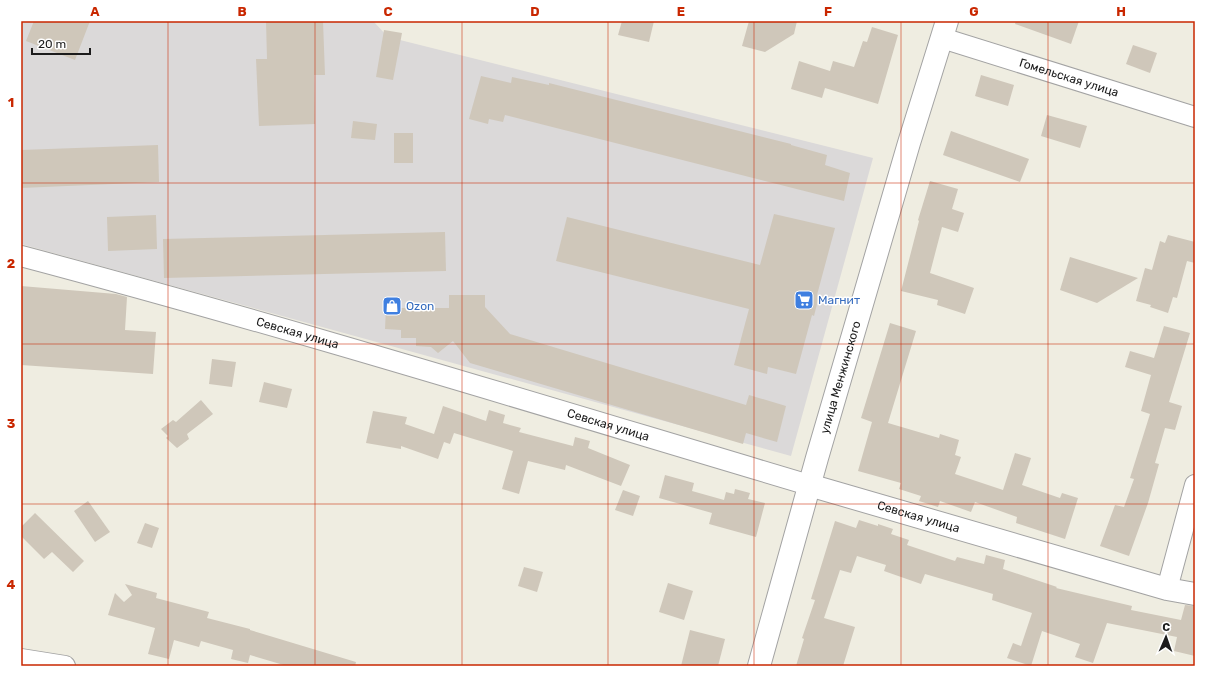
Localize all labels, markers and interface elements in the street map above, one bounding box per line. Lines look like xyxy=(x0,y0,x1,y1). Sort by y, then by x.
text: A xyxy=(90,4,100,19)
text: B xyxy=(237,4,247,19)
text: C xyxy=(383,4,393,19)
text: D xyxy=(530,4,540,19)
text: E xyxy=(677,4,685,19)
text: F xyxy=(824,4,832,19)
text: G xyxy=(969,4,979,19)
text: H xyxy=(1116,4,1126,19)
scale bar xyxy=(32,30,90,56)
text: 20 m xyxy=(38,37,66,51)
street label: Гомельская улица xyxy=(1018,56,1120,100)
text: 1 xyxy=(8,95,14,110)
text: 2 xyxy=(7,256,15,271)
supermarket icon: Магнит xyxy=(793,289,815,311)
place label: Магнит xyxy=(818,293,860,307)
shop icon: Ozon xyxy=(381,295,403,317)
place label: Ozon xyxy=(406,299,434,313)
street label: Севская улица xyxy=(255,314,340,352)
street label: улица Менжинского xyxy=(817,319,864,435)
street label: Севская улица xyxy=(565,406,651,444)
text: 3 xyxy=(7,416,16,431)
street label: Севская улица xyxy=(876,498,961,535)
text: 4 xyxy=(7,577,16,592)
north arrow xyxy=(1146,617,1186,657)
text: С xyxy=(1162,621,1171,634)

